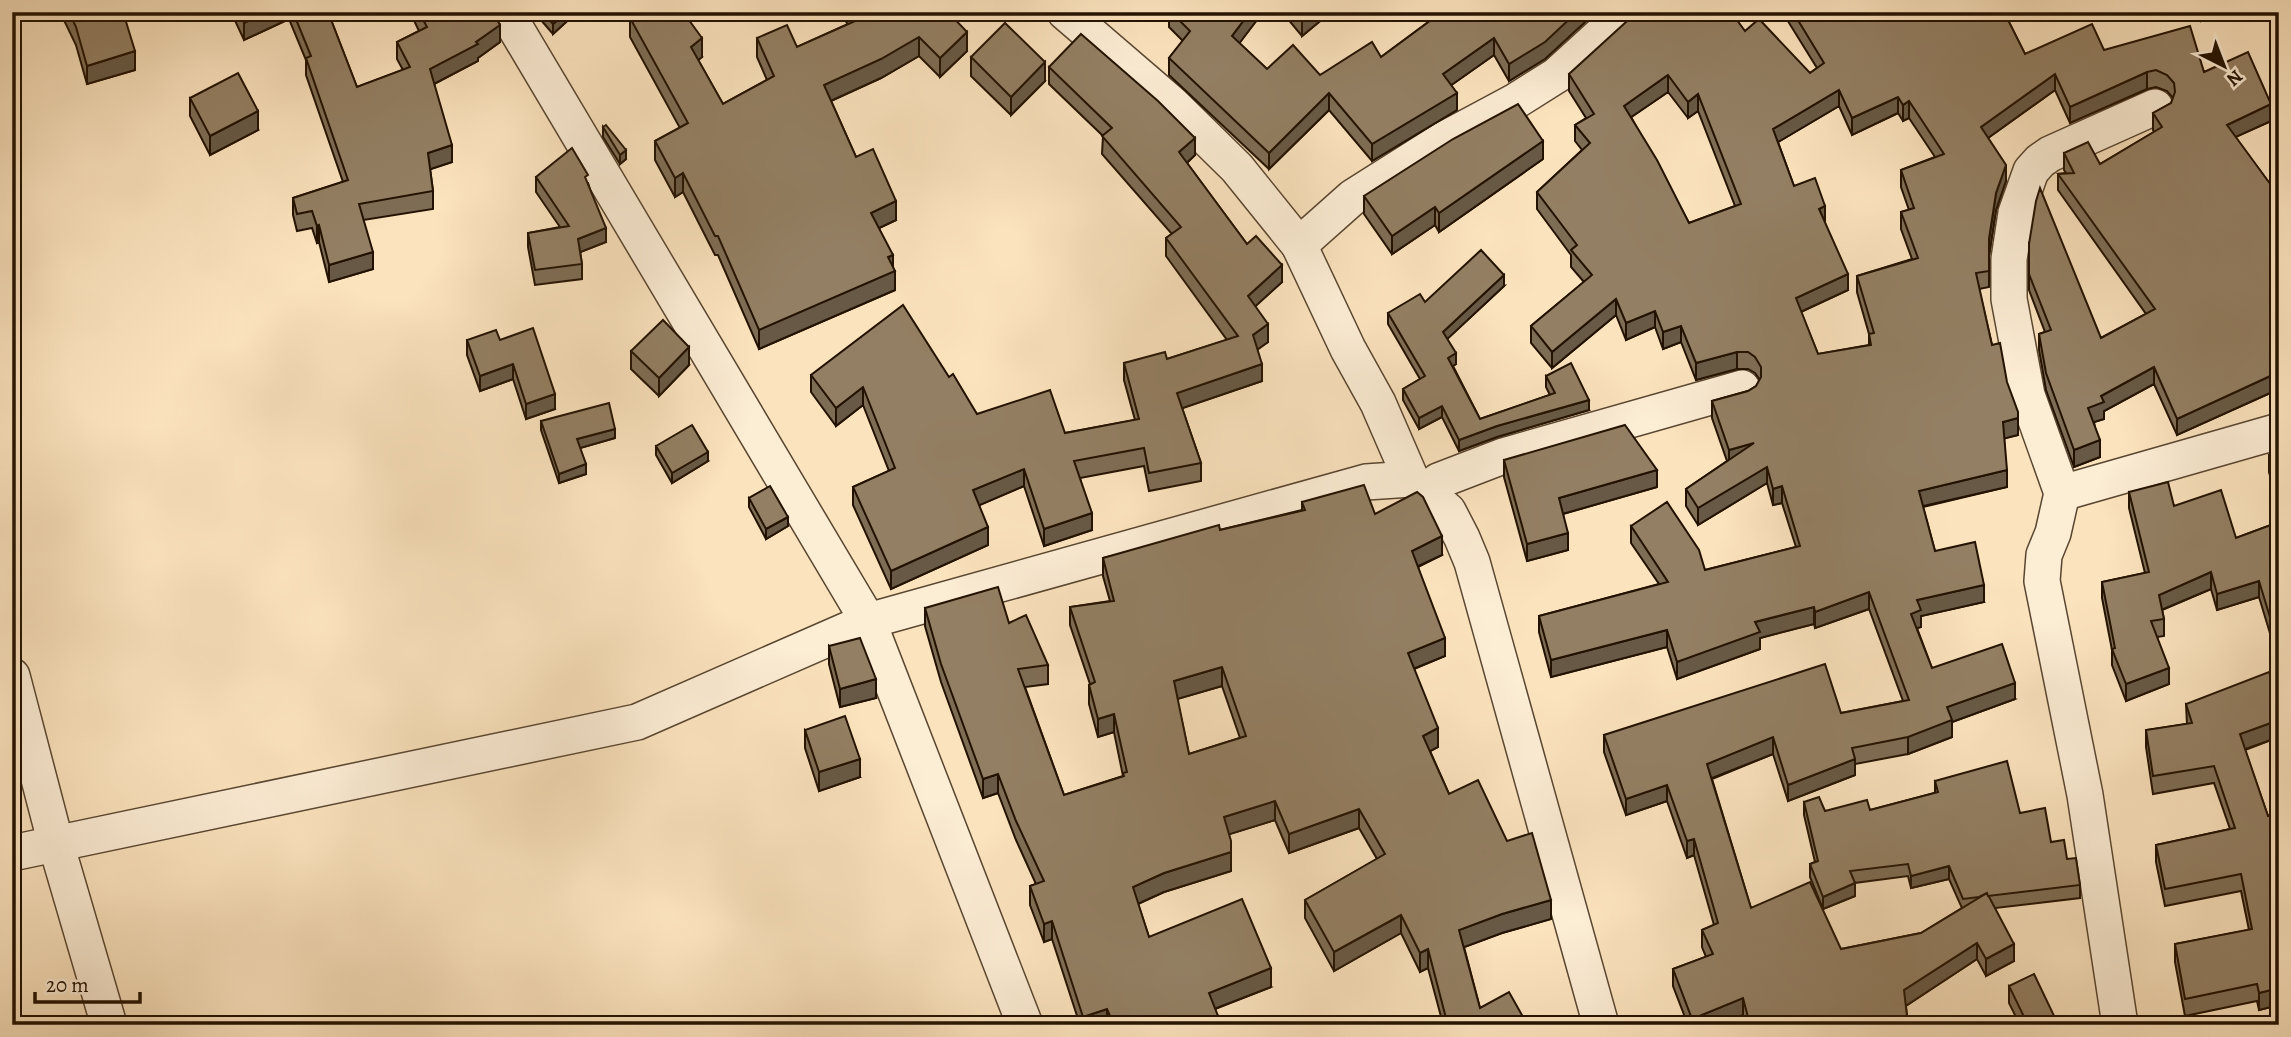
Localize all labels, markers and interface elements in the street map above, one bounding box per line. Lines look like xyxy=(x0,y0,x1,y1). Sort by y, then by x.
north arrow xyxy=(2190,32,2260,102)
text: N xyxy=(2221,64,2249,92)
scale bar xyxy=(35,960,140,1004)
text: 20 m xyxy=(46,971,89,999)

